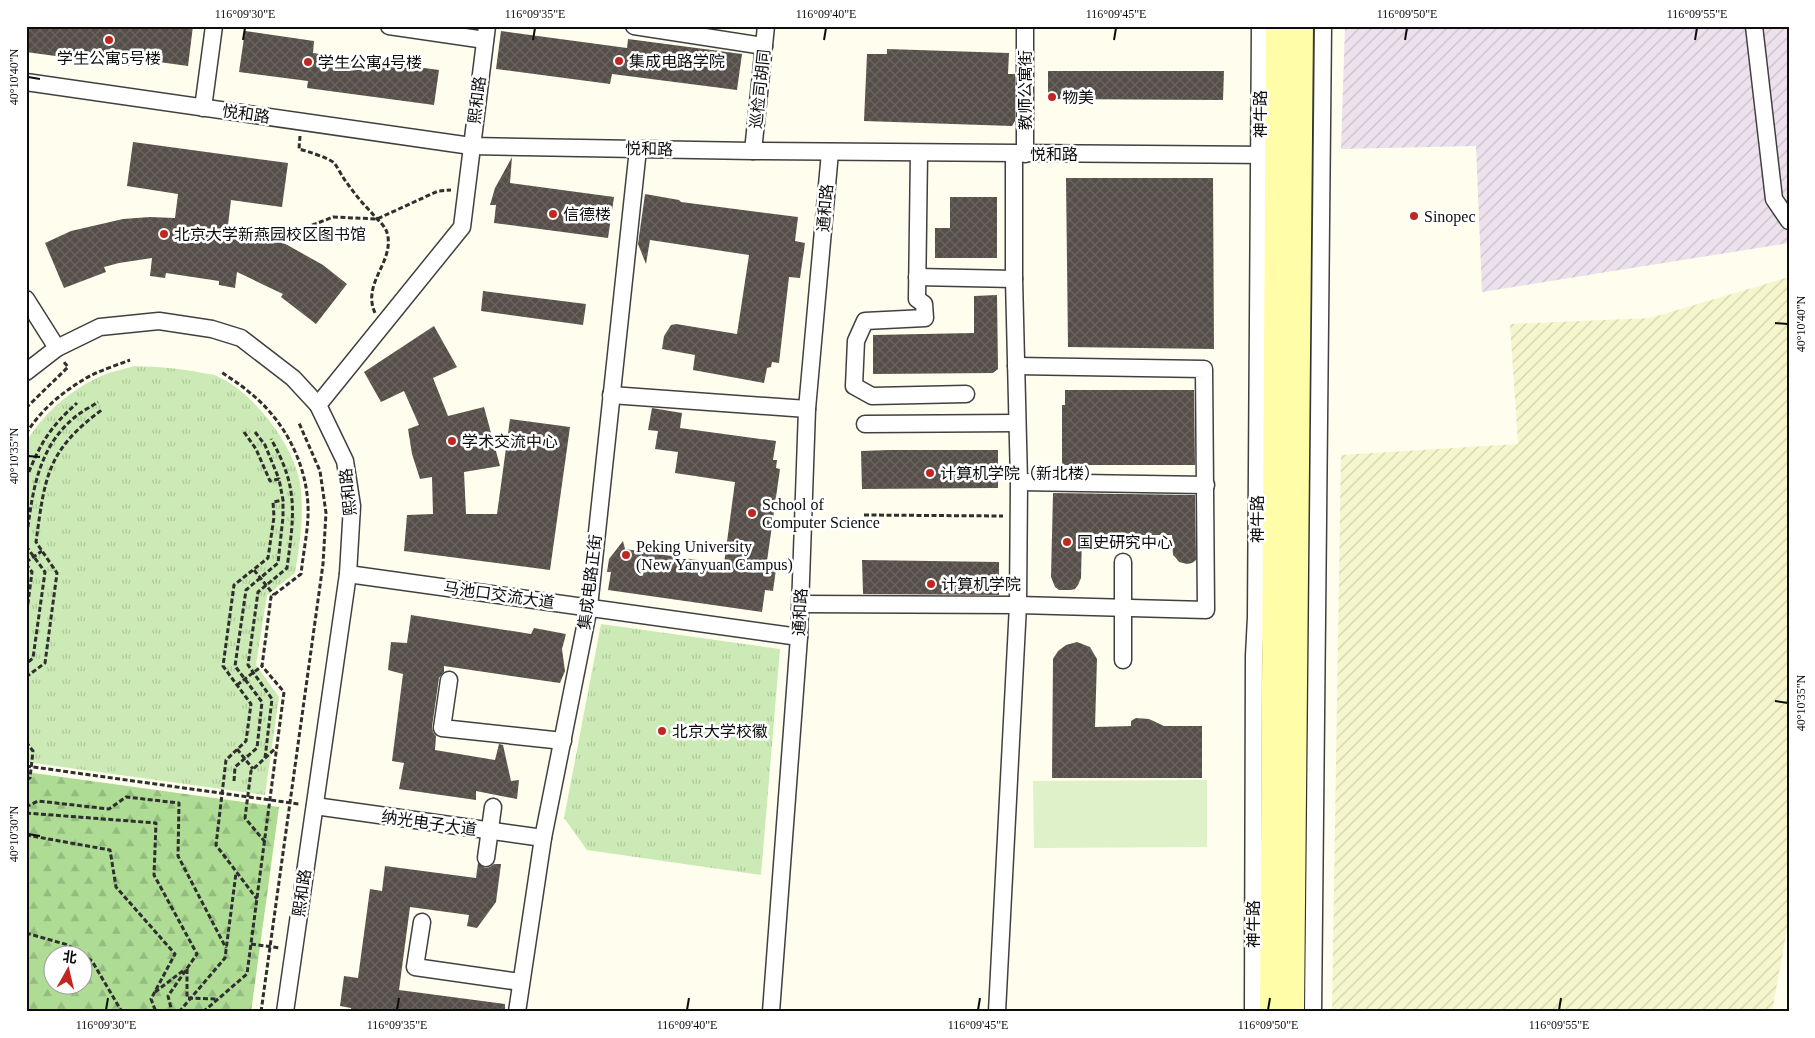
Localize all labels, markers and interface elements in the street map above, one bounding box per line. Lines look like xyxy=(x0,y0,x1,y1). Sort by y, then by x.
text: 116°09'30"E xyxy=(215,7,275,21)
text: 116°09'35"E xyxy=(505,7,565,21)
text: 116°09'40"E xyxy=(796,7,856,21)
text: 116°09'45"E xyxy=(1086,7,1146,21)
text: 116°09'50"E xyxy=(1377,7,1437,21)
text: 116°09'55"E xyxy=(1667,7,1727,21)
marker: 学生公寓5号楼 xyxy=(103,34,115,46)
text: 40°10'40"N xyxy=(7,48,21,105)
street label: 巡检司胡同 xyxy=(747,48,773,130)
place label: 学生公寓5号楼 xyxy=(57,50,161,67)
street label: 教师公寓街 xyxy=(1017,50,1034,130)
place label: 集成电路学院 xyxy=(629,53,725,70)
place label: 学生公寓4号楼 xyxy=(318,54,422,71)
marker: 集成电路学院 xyxy=(613,55,625,67)
marker: 学生公寓4号楼 xyxy=(302,56,314,68)
street label: 熙和路 xyxy=(466,75,488,125)
place label: 物美 xyxy=(1062,89,1094,106)
street label: 神牛路 xyxy=(1252,90,1269,138)
marker: 物美 xyxy=(1046,91,1058,103)
street label: 悦和路 xyxy=(221,102,271,126)
street label: 悦和路 xyxy=(625,140,673,158)
street label: 悦和路 xyxy=(1030,146,1078,163)
street label: 通和路 xyxy=(814,183,836,233)
place label: 信德楼 xyxy=(563,206,611,223)
marker: 信德楼 xyxy=(547,208,559,220)
place label: Sinopec xyxy=(1424,208,1476,226)
marker: Sinopec xyxy=(1408,210,1420,222)
place label: 北京大学新燕园校区图书馆 xyxy=(174,226,366,243)
marker: 北京大学新燕园校区图书馆 xyxy=(158,228,170,240)
text: 40°10'40"N xyxy=(1794,295,1808,352)
text: 40°10'35"N xyxy=(7,427,21,484)
place label: 学术交流中心 xyxy=(462,433,558,450)
marker: 学术交流中心 xyxy=(446,435,458,447)
place label: 计算机学院（新北楼） xyxy=(940,465,1100,482)
street label: 熙和路 xyxy=(337,467,359,517)
marker: 计算机学院（新北楼） xyxy=(924,467,936,479)
street label: 神牛路 xyxy=(1249,495,1266,543)
place label: School of Computer Science xyxy=(762,496,880,532)
marker: School of Computer Science xyxy=(746,507,758,519)
street label: 集成电路正街 xyxy=(576,533,604,631)
place label: 国史研究中心 xyxy=(1077,534,1173,551)
marker: 国史研究中心 xyxy=(1061,536,1073,548)
place label: Peking University (New Yanyuan Campus) xyxy=(636,538,793,574)
marker: Peking University (New Yanyuan Campus) xyxy=(620,549,632,561)
place label: 计算机学院 xyxy=(941,576,1021,593)
marker: 计算机学院 xyxy=(925,578,937,590)
street label: 马池口交流大道 xyxy=(442,579,556,611)
street label: 通和路 xyxy=(790,588,810,636)
text: 40°10'35"N xyxy=(1794,674,1808,731)
place label: 北京大学校徽 xyxy=(672,723,768,740)
marker: 北京大学校徽 xyxy=(656,725,668,737)
text: 40°10'30"N xyxy=(7,805,21,862)
street label: 纳光电子大道 xyxy=(380,808,478,838)
street label: 熙和路 xyxy=(290,868,314,918)
street label: 神牛路 xyxy=(1245,900,1262,948)
north arrow xyxy=(42,946,92,996)
text: 北 xyxy=(62,949,78,966)
text: 116°09'30"E xyxy=(76,1018,136,1032)
text: 116°09'35"E xyxy=(367,1018,427,1032)
text: 116°09'40"E xyxy=(657,1018,717,1032)
text: 116°09'45"E xyxy=(948,1018,1008,1032)
text: 116°09'50"E xyxy=(1238,1018,1298,1032)
text: 116°09'55"E xyxy=(1529,1018,1589,1032)

